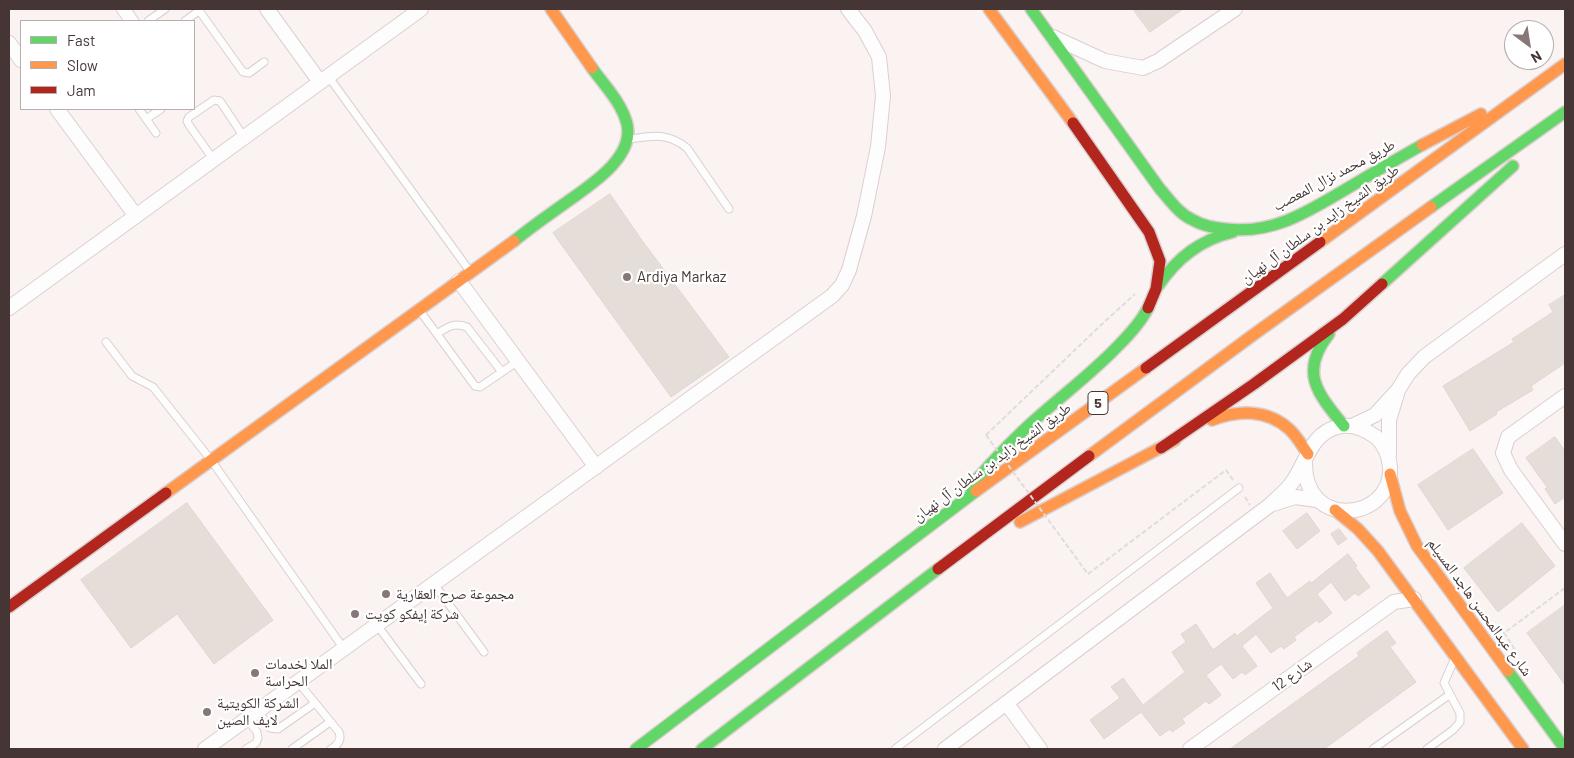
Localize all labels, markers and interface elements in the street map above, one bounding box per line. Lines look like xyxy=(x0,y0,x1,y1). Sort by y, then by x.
legend xyxy=(20,20,195,110)
north arrow xyxy=(1504,20,1554,70)
text: Fast xyxy=(67,31,95,49)
text: N xyxy=(1528,48,1545,67)
text: Slow xyxy=(67,56,98,74)
text: Jam xyxy=(67,81,96,99)
street label: طريق محمد نزال المعصب xyxy=(1270,135,1398,215)
street label: طريق الشيخ زايد بن سلطان آل نهيان xyxy=(1237,161,1403,287)
place label: Ardiya Markaz xyxy=(637,268,726,286)
marker: Ardiya Markaz xyxy=(621,271,633,283)
road number: 5 xyxy=(1088,392,1108,414)
street label: طريق الشيخ زايد بن سلطان آل نهيان xyxy=(909,399,1075,525)
street label: شارع عبدالمحسن هاجد المسيلم xyxy=(1424,534,1536,680)
place label: مجموعة صرح العقارية xyxy=(396,585,514,603)
marker: مجموعة صرح العقارية xyxy=(380,588,392,600)
place label: شركة إيفكو كويت xyxy=(365,605,459,623)
marker: شركة إيفكو كويت xyxy=(349,608,361,620)
place label: الملا لخدمات الحراسة xyxy=(265,655,333,690)
street label: شارع 12 xyxy=(1269,655,1315,695)
marker: الملا لخدمات الحراسة xyxy=(249,667,261,679)
place label: الشركة الكويتية لايف الصين xyxy=(217,694,299,729)
marker: الشركة الكويتية لايف الصين xyxy=(201,706,213,718)

